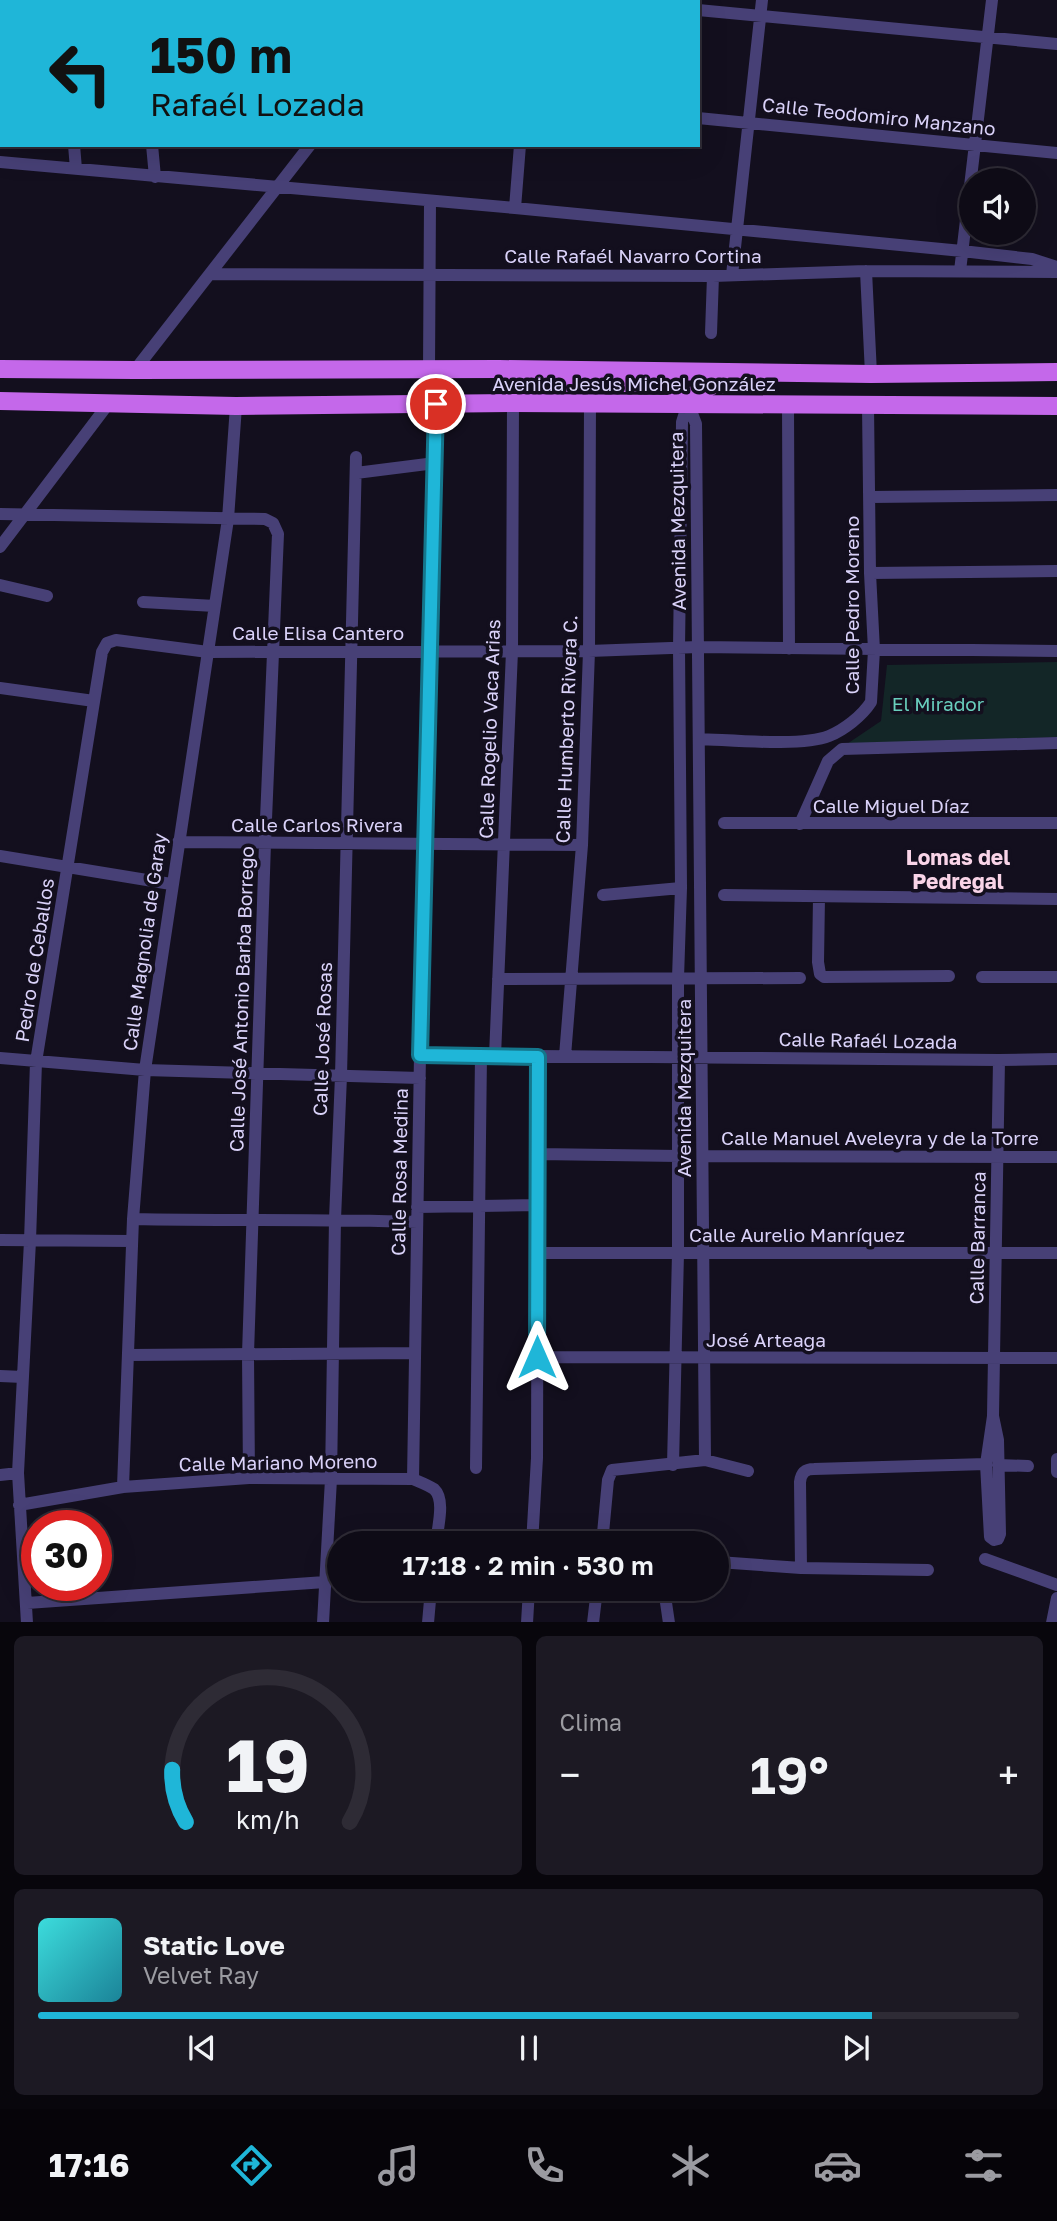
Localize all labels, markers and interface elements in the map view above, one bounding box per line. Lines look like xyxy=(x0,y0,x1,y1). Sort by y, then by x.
text: 150 m xyxy=(150,25,292,84)
icon: left xyxy=(35,28,126,119)
text: Rafaél Lozada xyxy=(150,85,365,123)
street label: Calle Teodomiro Manzano xyxy=(761,92,997,140)
map controls xyxy=(959,168,1036,245)
button: sound xyxy=(959,168,1036,245)
street label: Calle Rafaél Navarro Cortina xyxy=(504,244,762,267)
street label: Avenida Jesús Michel González xyxy=(492,372,776,395)
pin xyxy=(406,374,466,434)
icon: arrive xyxy=(417,385,455,423)
street label: Avenida Mezquitera xyxy=(664,431,690,611)
street label: Calle Pedro Moreno xyxy=(840,516,863,694)
street label: Calle Humberto Rivera C. xyxy=(551,614,581,844)
street label: Calle Rogelio Vaca Arias xyxy=(474,619,504,839)
street label: Calle Elisa Cantero xyxy=(232,621,404,644)
park label: El Mirador xyxy=(892,692,985,715)
street label: Calle Miguel Díaz xyxy=(813,794,969,817)
street label: Calle Carlos Rivera xyxy=(231,813,403,836)
street label: Calle Magnolia de Garay xyxy=(117,831,171,1052)
district label: Lomas del Pedregal xyxy=(906,844,1010,894)
street label: Calle José Antonio Barba Borrego xyxy=(224,846,258,1152)
street label: Pedro de Ceballos xyxy=(10,876,58,1044)
street label: Calle José Rosas xyxy=(308,962,336,1116)
street label: Avenida Mezquitera xyxy=(672,999,695,1177)
street label: Calle Rafaél Lozada xyxy=(778,1027,958,1053)
street label: Calle Rosa Medina xyxy=(386,1088,412,1256)
street label: Calle Manuel Aveleyra y de la Torre xyxy=(721,1126,1039,1149)
street label: Calle Barranca xyxy=(964,1171,990,1305)
street label: Calle Aurelio Manríquez xyxy=(689,1223,905,1246)
position arrow xyxy=(500,1320,574,1394)
street label: José Arteaga xyxy=(706,1328,826,1351)
street label: Calle Mariano Moreno xyxy=(179,1449,377,1475)
speed limit sign: 30 xyxy=(21,1510,112,1601)
text: 17:18 · 2 min · 530 m xyxy=(402,1550,654,1581)
text: Clima xyxy=(560,1708,622,1736)
text: 19 xyxy=(226,1721,310,1808)
text: 19° xyxy=(750,1743,829,1805)
text: − xyxy=(560,1752,580,1797)
text: + xyxy=(998,1752,1019,1797)
text: km/h xyxy=(236,1803,300,1834)
text: Static Love xyxy=(143,1930,285,1961)
text: Velvet Ray xyxy=(143,1961,259,1989)
icon: previous xyxy=(183,2029,221,2067)
icon: pause xyxy=(510,2029,548,2067)
icon: next xyxy=(837,2029,875,2067)
icon: directions xyxy=(227,2141,276,2190)
icon: music xyxy=(374,2141,423,2190)
icon: phone xyxy=(520,2141,569,2190)
icon: climate xyxy=(666,2141,715,2190)
icon: car xyxy=(813,2141,862,2190)
icon: filters xyxy=(959,2141,1008,2190)
text: 17:16 xyxy=(49,2146,130,2184)

